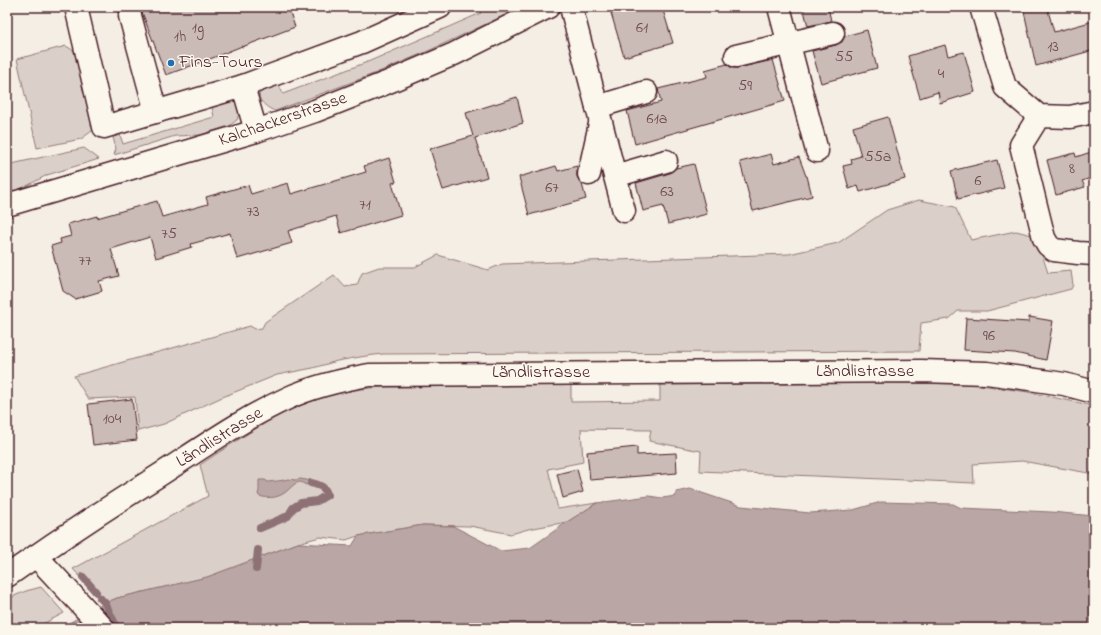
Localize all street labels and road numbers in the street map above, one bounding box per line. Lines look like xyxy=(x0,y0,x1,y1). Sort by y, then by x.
street label: Kalchackerstrasse xyxy=(215,86,352,154)
street label: Ländlistrasse xyxy=(816,359,915,385)
street label: Ländlistrasse xyxy=(492,360,591,386)
street label: Ländlistrasse xyxy=(172,401,269,475)

